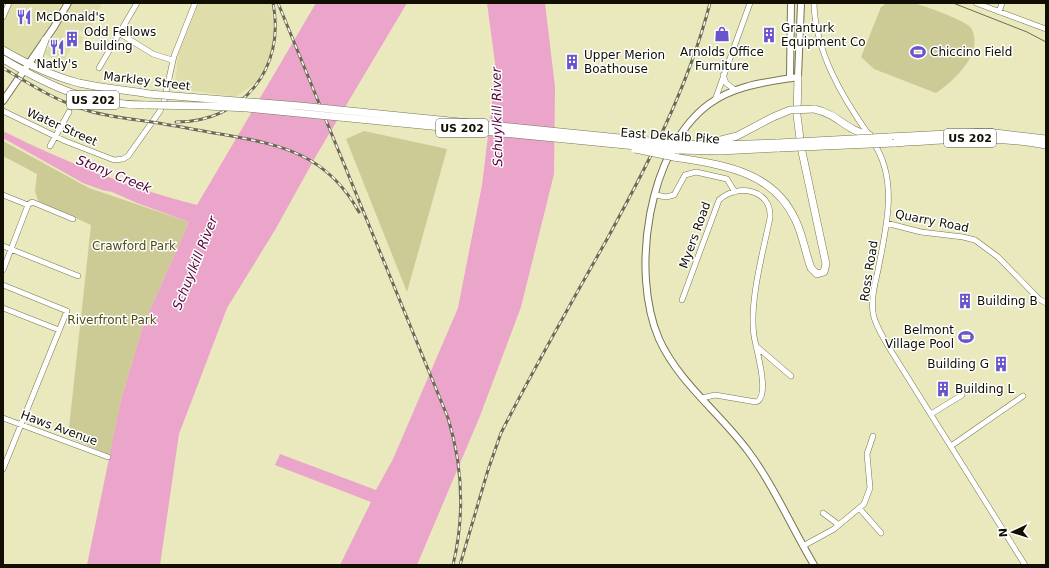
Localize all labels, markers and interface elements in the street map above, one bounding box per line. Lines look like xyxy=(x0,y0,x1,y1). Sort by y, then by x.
restaurant icon: McDonald's xyxy=(15,8,33,26)
place label: McDonald's xyxy=(36,10,105,24)
place label: Granturk Equipment Co xyxy=(781,21,866,49)
place label: Odd Fellows Building xyxy=(84,25,156,53)
shop icon: Arnolds Office Furniture xyxy=(713,25,731,43)
building icon: Granturk Equipment Co xyxy=(760,26,778,44)
building icon: Odd Fellows Building xyxy=(63,30,81,48)
restaurant icon: Natly's xyxy=(48,38,66,56)
sports icon: Chiccino Field xyxy=(909,43,927,61)
place label: Arnolds Office Furniture xyxy=(680,45,764,73)
place label: Chiccino Field xyxy=(930,45,1012,59)
place label: Upper Merion Boathouse xyxy=(584,48,665,76)
building icon: Upper Merion Boathouse xyxy=(563,53,581,71)
place label: Natly's xyxy=(36,57,78,71)
water label: Schuylkill River xyxy=(489,66,505,167)
street label: Markley Street xyxy=(103,69,192,93)
road number: US 202 xyxy=(67,91,119,109)
street label: Water Street xyxy=(25,105,100,149)
road number: US 202 xyxy=(436,119,488,137)
street label: East Dekalb Pike xyxy=(620,126,720,146)
road number: US 202 xyxy=(944,129,996,147)
water label: Stony Creek xyxy=(74,152,154,196)
street label: Myers Road xyxy=(676,200,714,270)
street label: Quarry Road xyxy=(894,207,970,235)
water label: Schuylkill River xyxy=(169,213,221,312)
park label: Crawford Park xyxy=(92,239,176,253)
street label: Ross Road xyxy=(857,239,881,303)
building icon: Building B xyxy=(956,292,974,310)
place label: Building B xyxy=(977,294,1038,308)
park label: Riverfront Park xyxy=(67,313,157,327)
place label: Belmont Village Pool xyxy=(885,323,954,351)
sports icon: Belmont Village Pool xyxy=(957,328,975,346)
building icon: Building G xyxy=(992,355,1010,373)
place label: Building G xyxy=(927,357,989,371)
building icon: Building L xyxy=(934,380,952,398)
place label: Building L xyxy=(955,382,1014,396)
street label: Haws Avenue xyxy=(19,408,99,448)
north arrow xyxy=(993,512,1033,552)
text: N xyxy=(997,528,1010,538)

